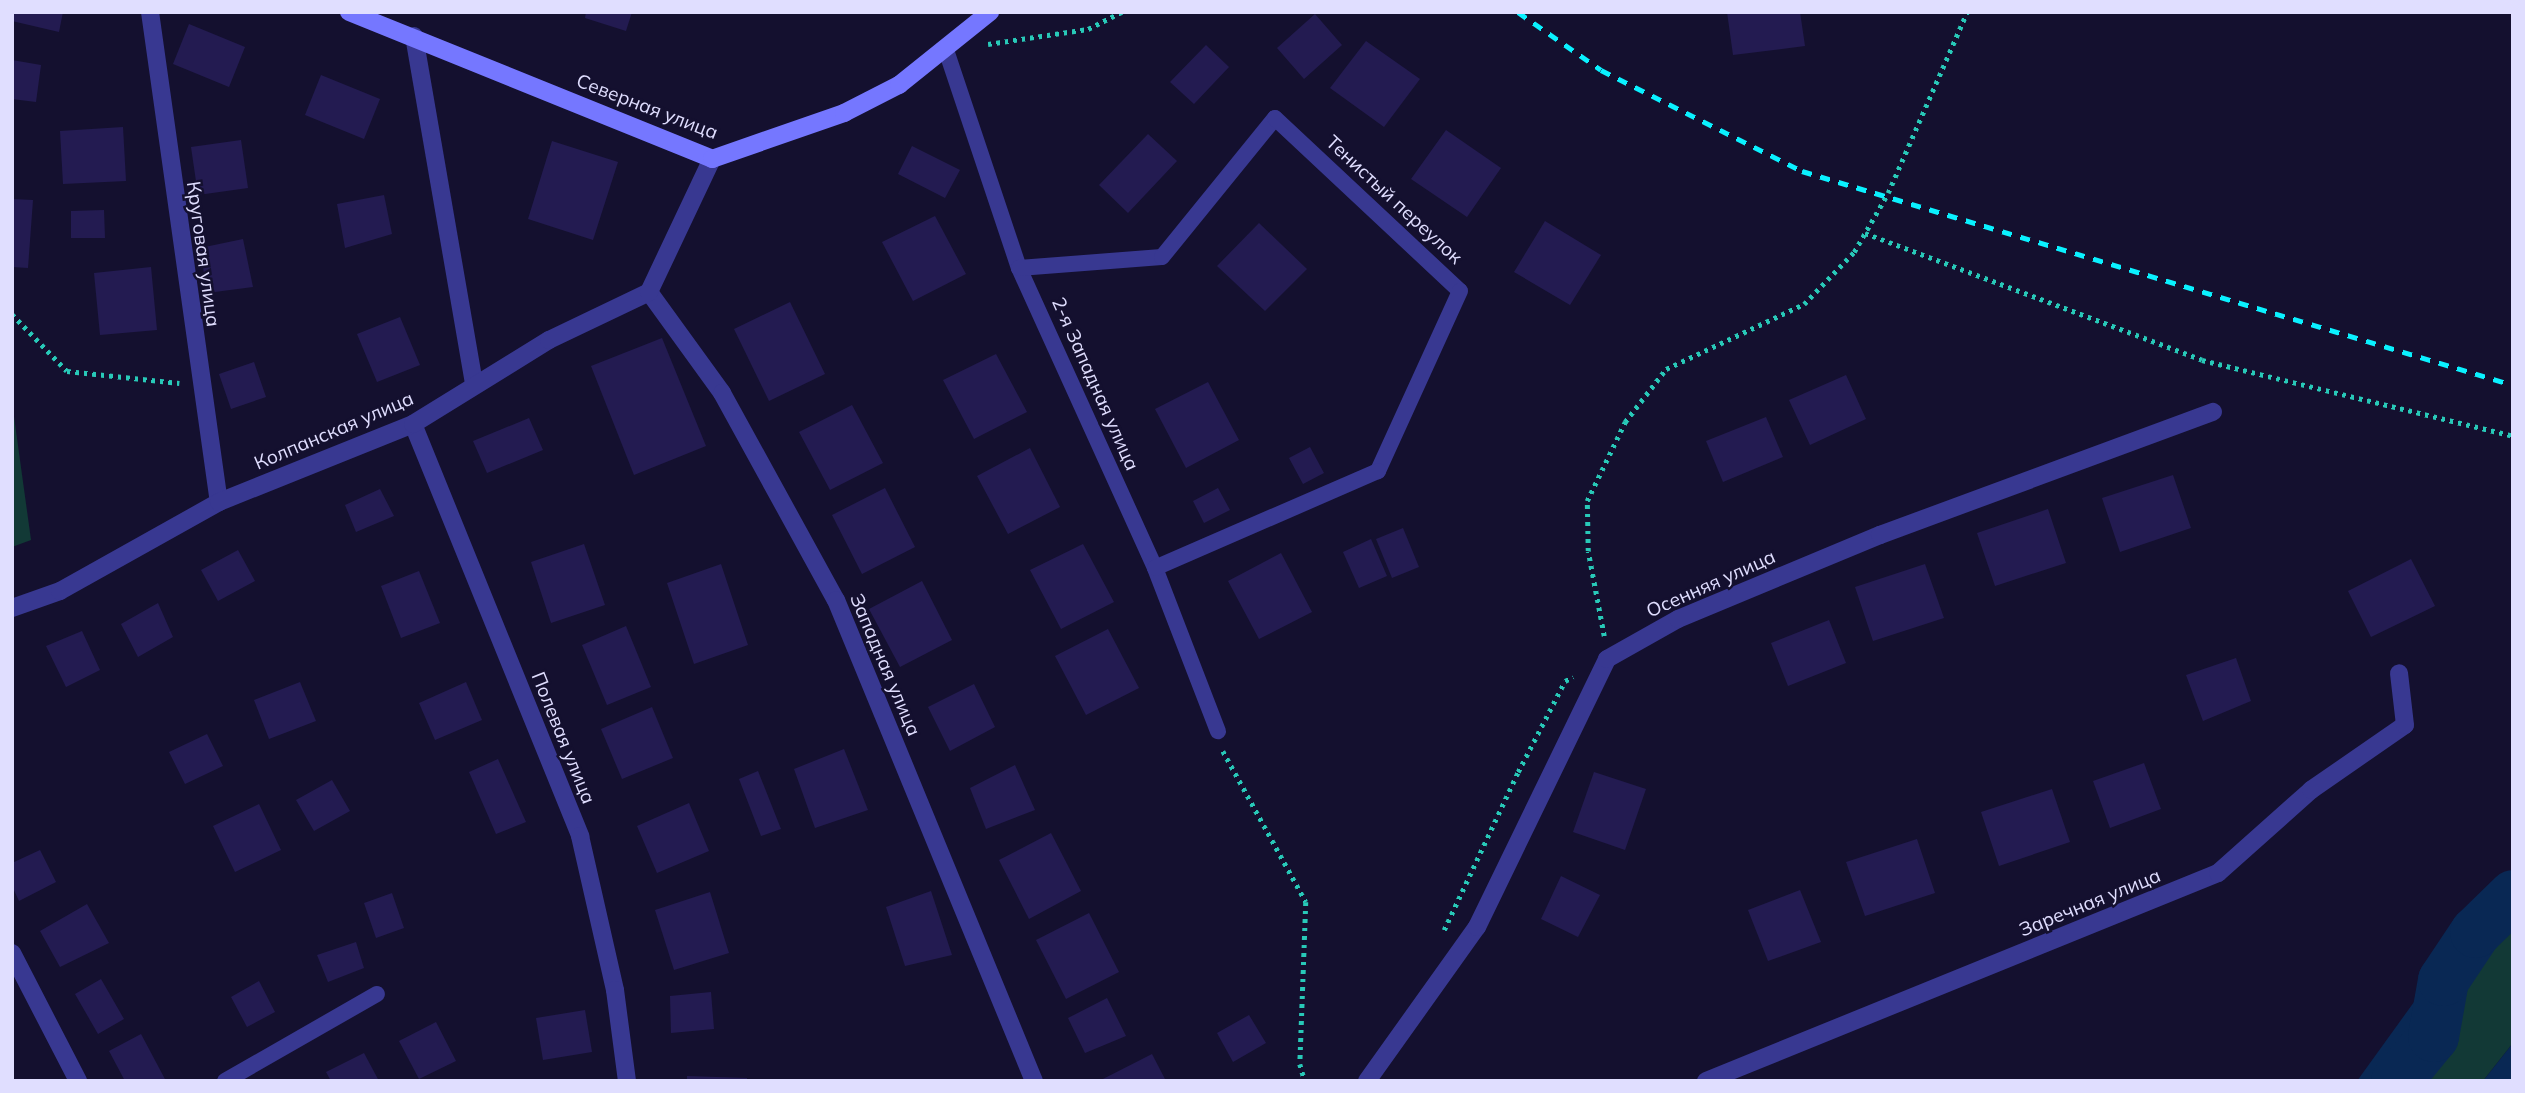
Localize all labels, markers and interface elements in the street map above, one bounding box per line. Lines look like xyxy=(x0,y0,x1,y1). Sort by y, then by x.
street label: Северная улица xyxy=(573,70,721,144)
street label: Тенистый переулок xyxy=(1321,131,1467,269)
street label: Круговая улица xyxy=(182,180,224,328)
street label: 2-я Западная улица xyxy=(1047,294,1143,474)
street label: Колпанская улица xyxy=(251,387,417,475)
street label: Осенняя улица xyxy=(1643,545,1779,623)
street label: Западная улица xyxy=(845,591,925,739)
street label: Полевая улица xyxy=(526,669,600,807)
street label: Заречная улица xyxy=(2016,864,2164,942)

